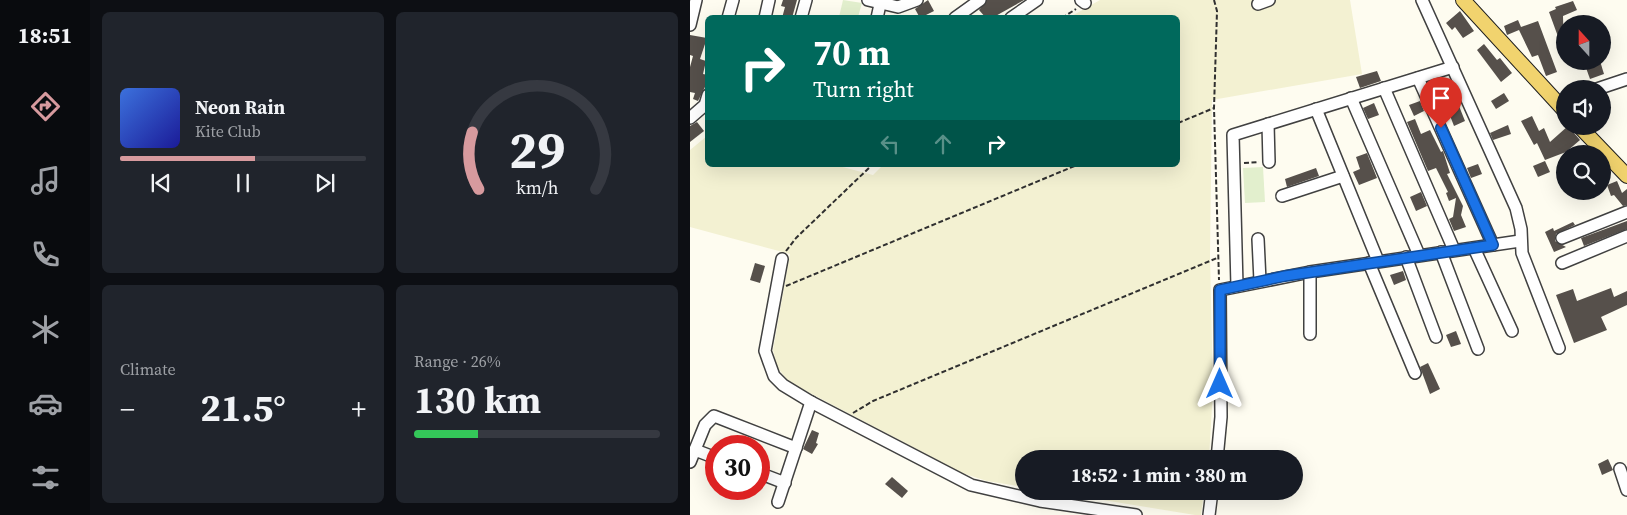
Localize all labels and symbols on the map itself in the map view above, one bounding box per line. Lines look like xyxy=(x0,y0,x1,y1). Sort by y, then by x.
north arrow xyxy=(1556,15,1611,70)
pin xyxy=(1420,77,1462,128)
position arrow xyxy=(1193,357,1245,409)
speed limit sign: 30 xyxy=(705,435,770,500)

